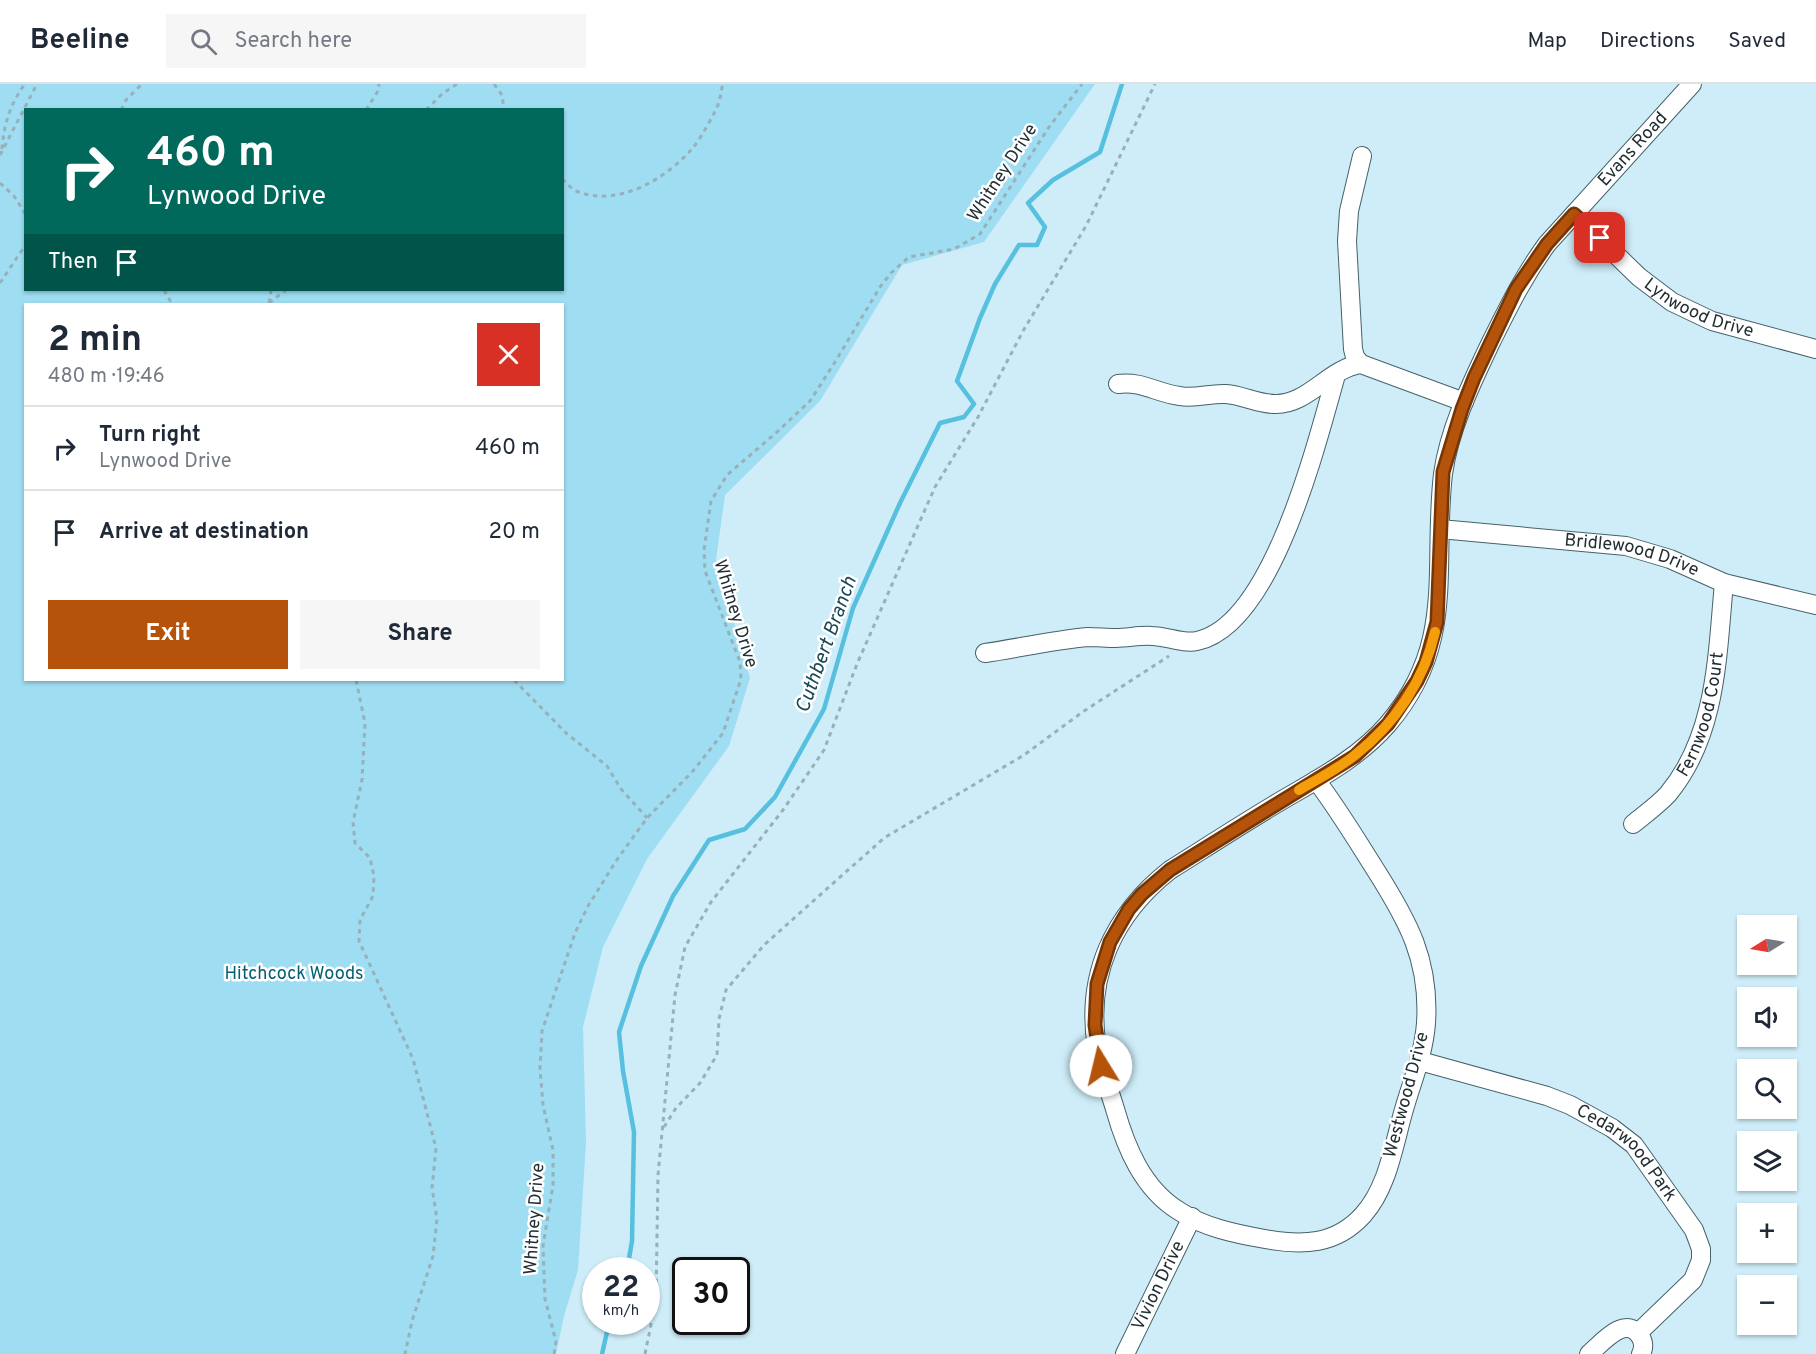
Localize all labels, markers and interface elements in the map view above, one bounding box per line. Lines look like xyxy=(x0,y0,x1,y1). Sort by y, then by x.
search box xyxy=(166,14,586,68)
text: Beeline xyxy=(30,23,130,59)
icon: search xyxy=(187,25,220,58)
text: Search here xyxy=(235,28,352,55)
text: Map xyxy=(1527,28,1567,55)
text: Directions xyxy=(1600,28,1695,55)
text: Saved xyxy=(1728,28,1786,55)
street label: Evans Road xyxy=(1593,107,1673,191)
street label: Whitney Drive xyxy=(963,120,1043,226)
text: 460 m xyxy=(147,128,275,181)
icon: right xyxy=(48,132,126,210)
text: Lynwood Drive xyxy=(147,180,326,214)
pin xyxy=(1574,212,1625,263)
icon: arrive xyxy=(1583,221,1616,254)
icon: arrive xyxy=(110,246,143,279)
text: Then xyxy=(48,249,98,276)
street label: Lynwood Drive xyxy=(1639,273,1756,343)
text: 2 min xyxy=(48,318,142,364)
button: close xyxy=(477,323,540,386)
text: 480 m · 19:46 xyxy=(48,364,165,390)
text: Turn right xyxy=(99,422,201,449)
icon: right xyxy=(48,432,81,465)
text: 460 m xyxy=(475,435,540,462)
text: Lynwood Drive xyxy=(99,449,232,475)
icon: arrive xyxy=(48,516,81,549)
text: Arrive at destination xyxy=(99,519,309,546)
text: 20 m xyxy=(489,519,540,546)
street label: Bridlewood Drive xyxy=(1563,529,1702,582)
street label: Whitney Drive xyxy=(708,557,762,671)
water label: Cuthbert Branch xyxy=(790,573,864,717)
button: Exit xyxy=(48,600,288,669)
button: Share xyxy=(300,600,540,669)
street label: Fernwood Court xyxy=(1672,651,1729,781)
north arrow xyxy=(1737,915,1797,975)
map controls xyxy=(1737,915,1797,1335)
park label: Hitchcock Woods xyxy=(224,963,364,986)
button: sound xyxy=(1737,987,1797,1047)
street label: Westwood Drive xyxy=(1379,1030,1435,1160)
position arrow xyxy=(1069,1034,1133,1098)
button: search xyxy=(1737,1059,1797,1119)
street label: Cedarwood Park xyxy=(1572,1099,1682,1206)
button: layers xyxy=(1737,1131,1797,1191)
street label: Whitney Drive xyxy=(520,1162,550,1276)
button: + xyxy=(1737,1203,1797,1263)
street label: Vivion Drive xyxy=(1127,1237,1190,1334)
speed limit sign: 30 xyxy=(672,1257,750,1335)
text: 22 xyxy=(603,1270,639,1307)
button: − xyxy=(1737,1275,1797,1335)
text: km/h xyxy=(603,1302,639,1321)

